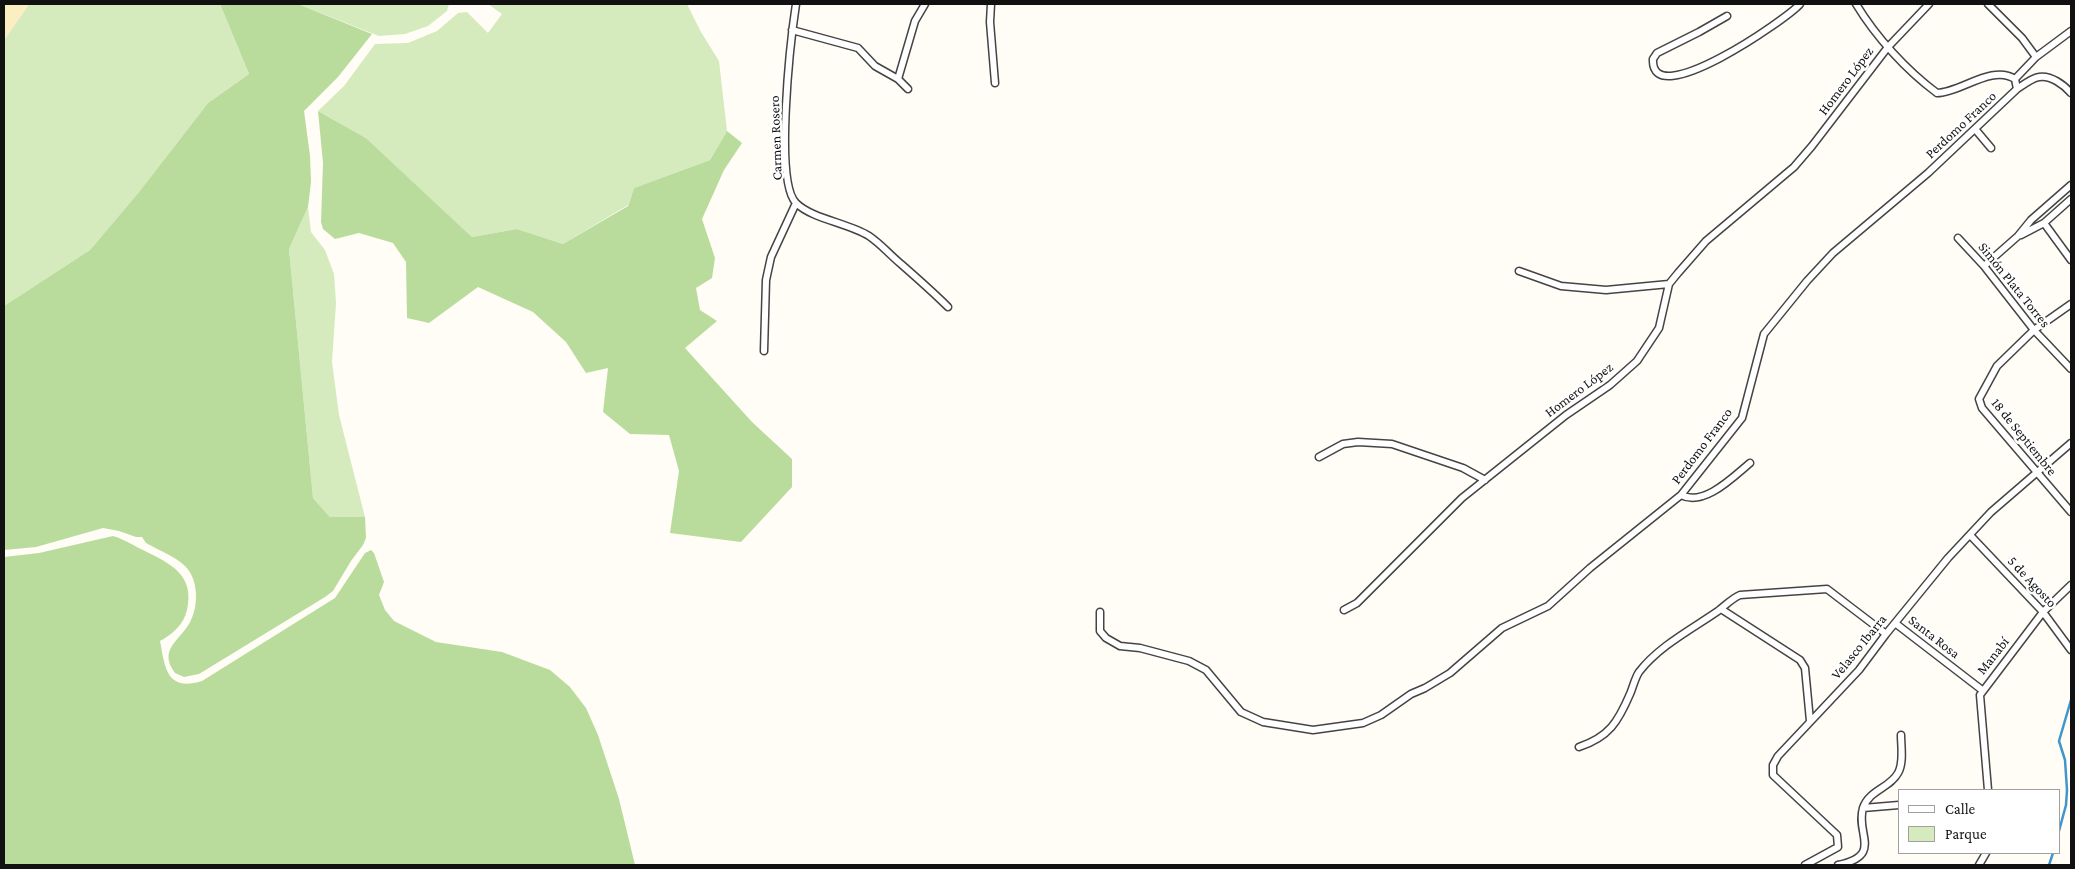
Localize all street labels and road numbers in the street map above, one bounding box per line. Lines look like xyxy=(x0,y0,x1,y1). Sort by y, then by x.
street label: Homero López xyxy=(1815,44,1877,118)
street label: Perdomo Franco xyxy=(1922,88,2000,162)
street label: Carmen Rosero xyxy=(766,95,786,181)
street label: Simón Plata Torres xyxy=(1975,239,2053,331)
street label: Homero López xyxy=(1542,359,1616,421)
street label: 18 de Septiembre xyxy=(1988,395,2060,479)
street label: Perdomo Franco xyxy=(1668,405,1736,487)
street label: 5 de Agosto xyxy=(2004,553,2060,611)
street label: Velasco Ibarra xyxy=(1828,611,1890,683)
street label: Santa Rosa xyxy=(1905,612,1963,662)
street label: Manabí xyxy=(1973,634,2013,678)

